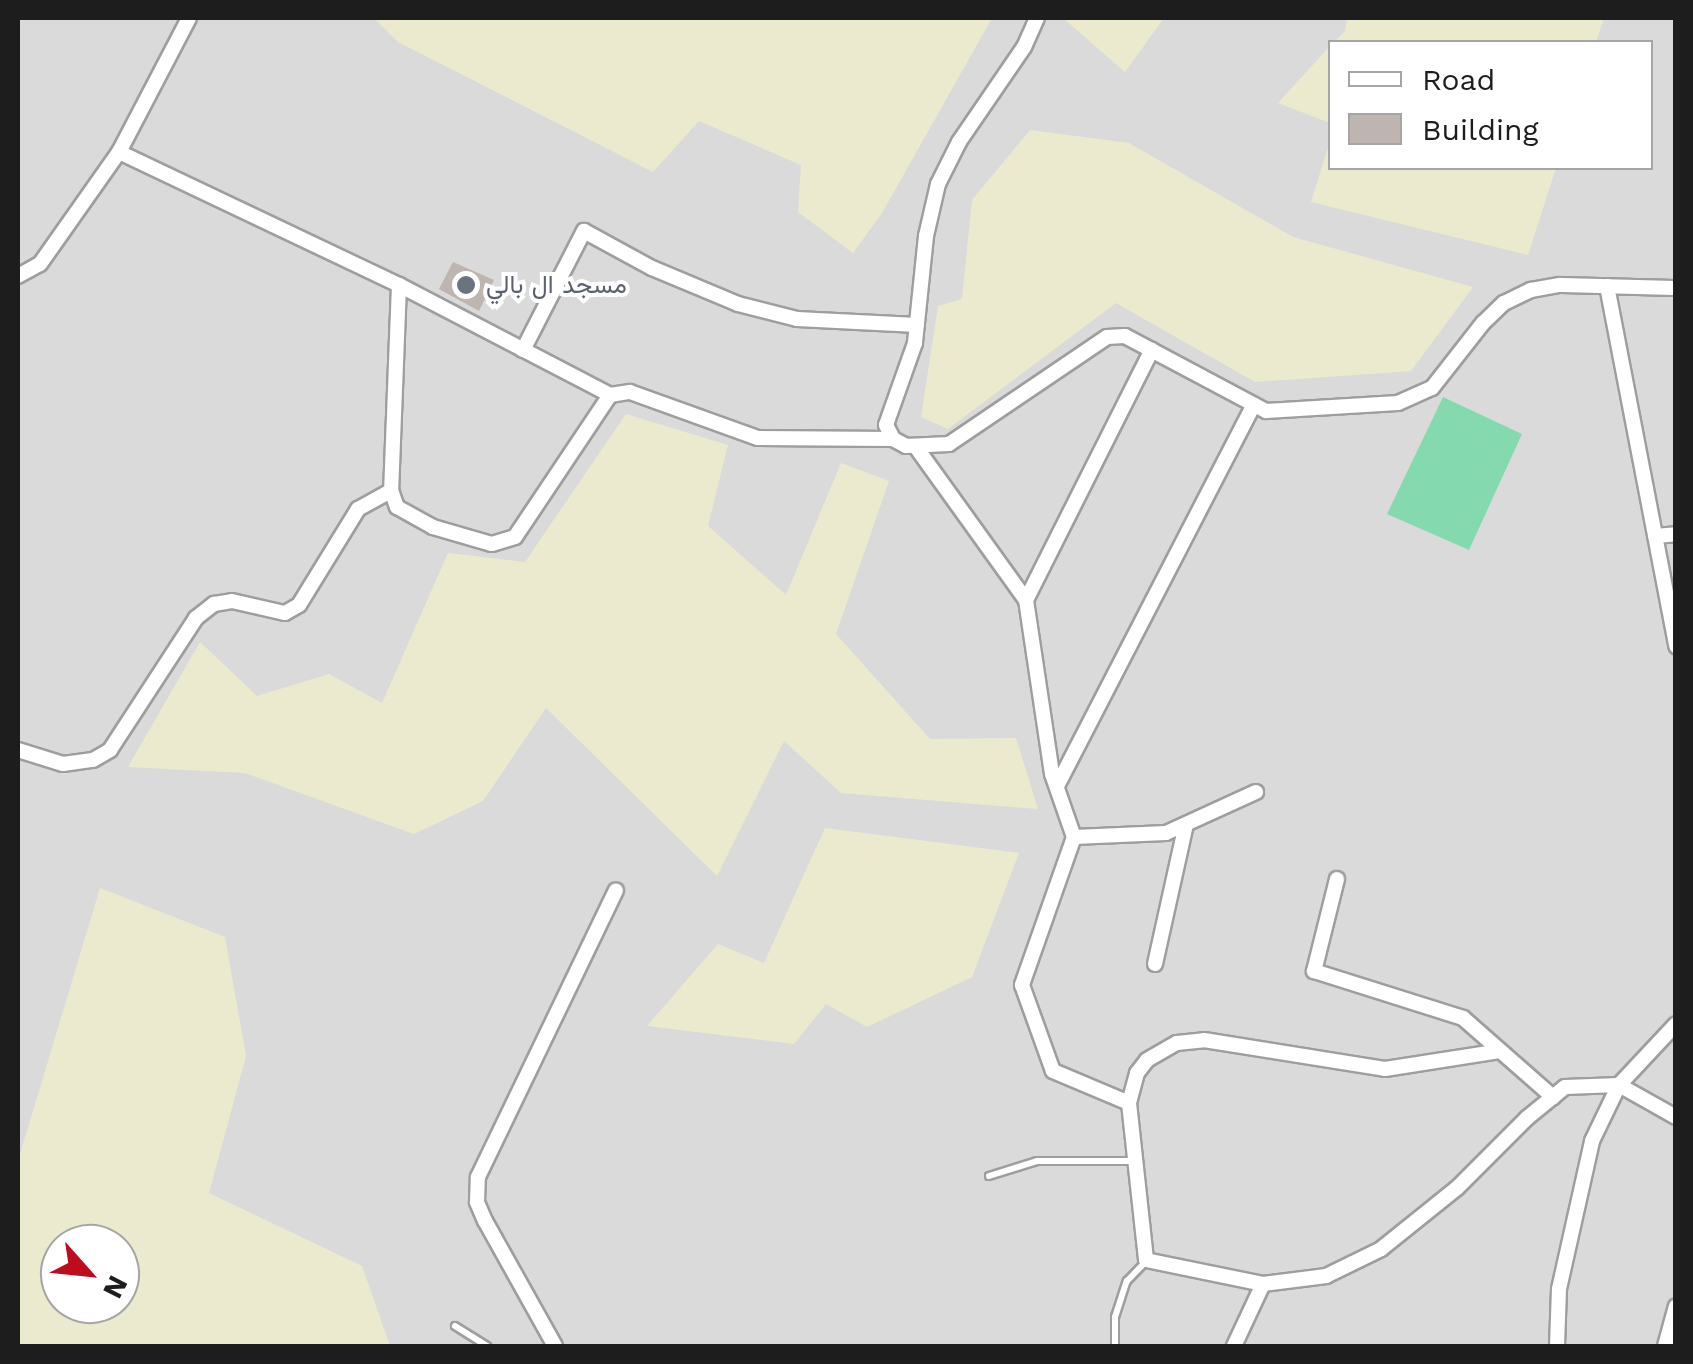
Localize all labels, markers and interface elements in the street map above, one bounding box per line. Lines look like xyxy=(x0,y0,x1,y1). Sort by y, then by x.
legend xyxy=(1328,40,1653,170)
text: Road xyxy=(1422,62,1495,97)
text: Building xyxy=(1422,112,1539,147)
place label: مسجد ال بالي xyxy=(486,270,627,300)
marker: مسجد ال بالي xyxy=(455,274,477,296)
north arrow xyxy=(40,1224,140,1324)
text: N xyxy=(96,1270,135,1304)

